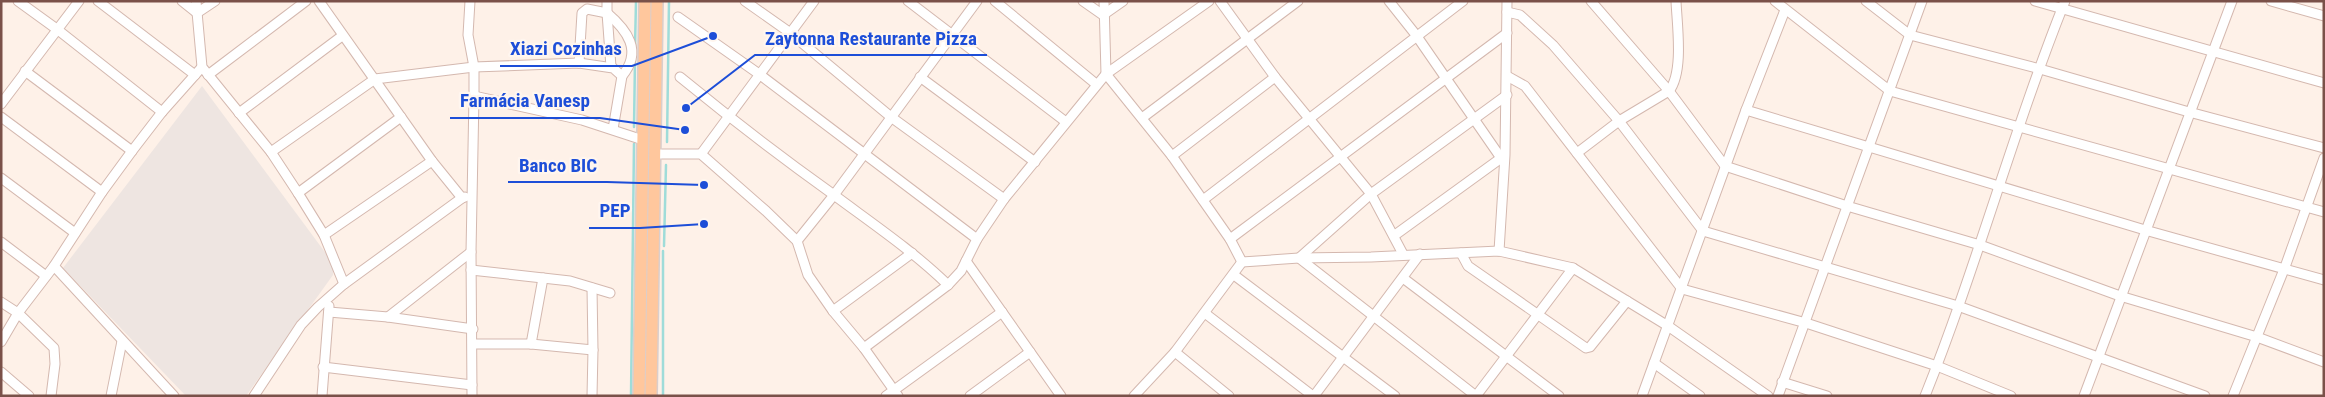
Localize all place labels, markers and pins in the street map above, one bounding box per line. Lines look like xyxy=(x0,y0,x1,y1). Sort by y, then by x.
callout: Zaytonna Restaurante Pizza xyxy=(755,21,987,55)
callout: Xiazi Cozinhas xyxy=(500,32,632,66)
callout: Farmácia Vanesp xyxy=(450,84,600,118)
callout: Banco BIC xyxy=(508,148,607,182)
callout: PEP xyxy=(589,194,640,228)

